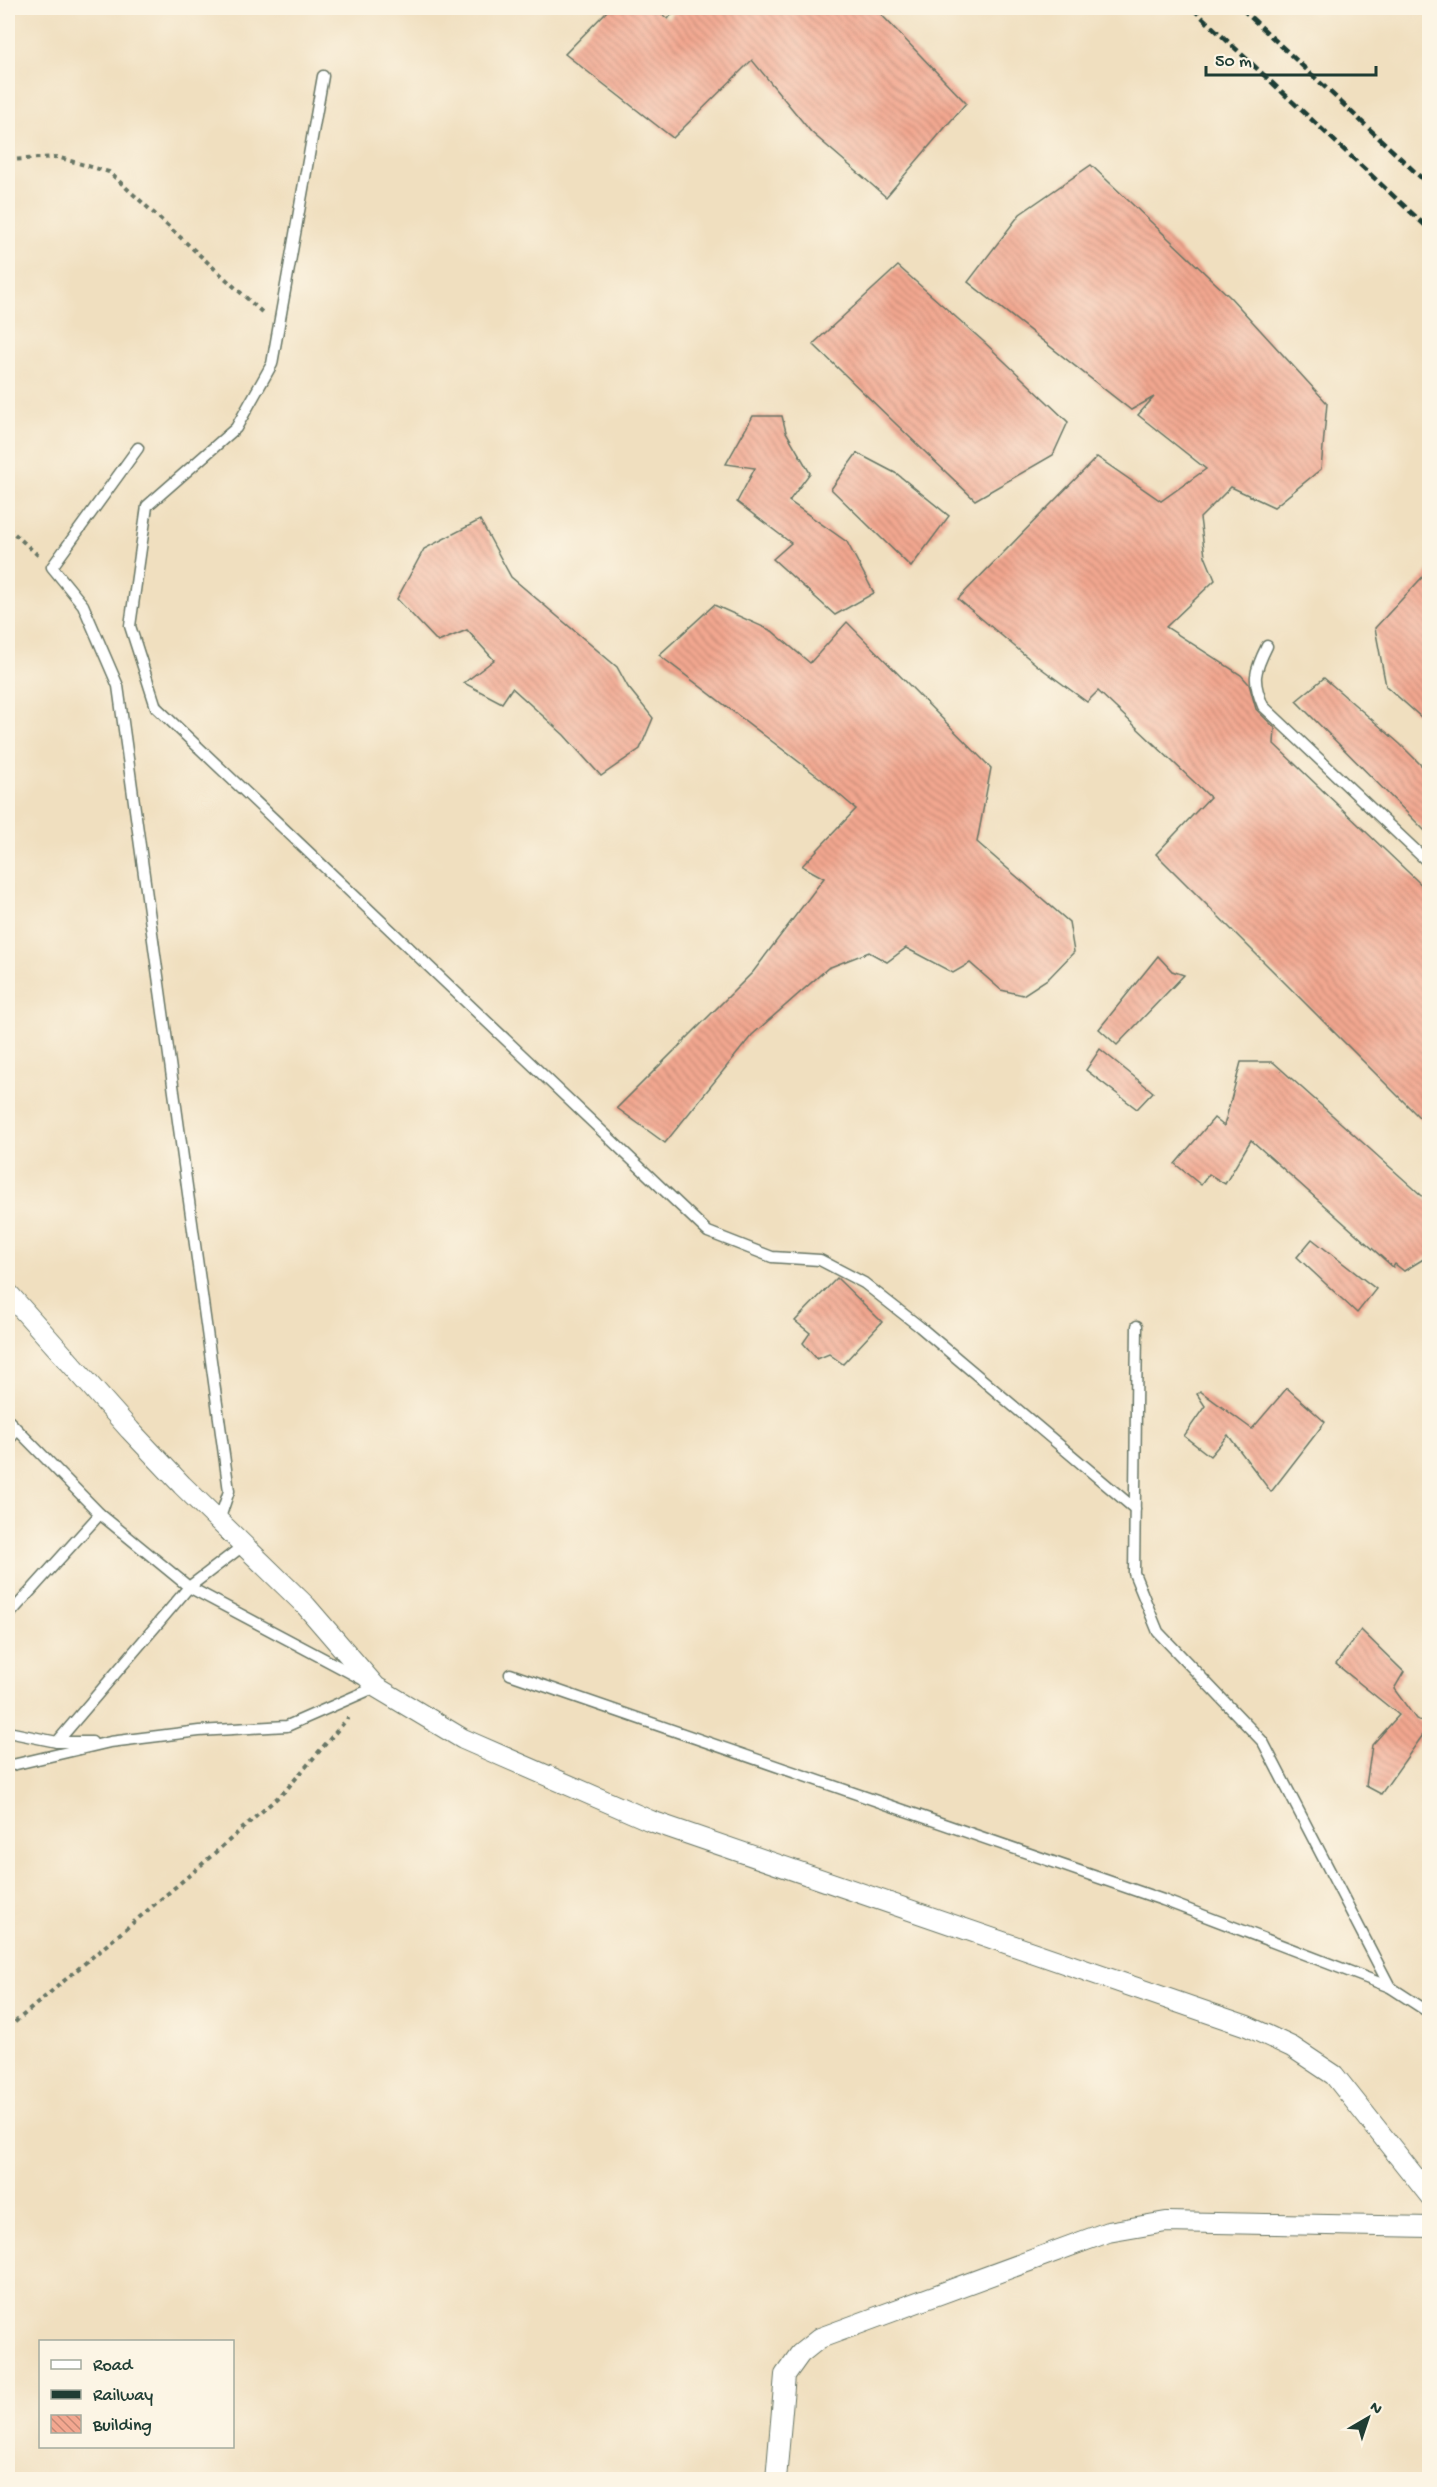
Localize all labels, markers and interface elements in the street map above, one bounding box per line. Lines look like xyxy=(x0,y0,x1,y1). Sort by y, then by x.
scale bar xyxy=(1206,39,1376,77)
text: 50 m xyxy=(1215,52,1252,73)
legend xyxy=(39,2340,234,2448)
text: Road xyxy=(93,2356,134,2377)
text: Railway xyxy=(93,2386,153,2407)
north arrow xyxy=(1338,2388,1398,2448)
text: N xyxy=(1365,2398,1386,2420)
text: Building xyxy=(92,2416,152,2437)

